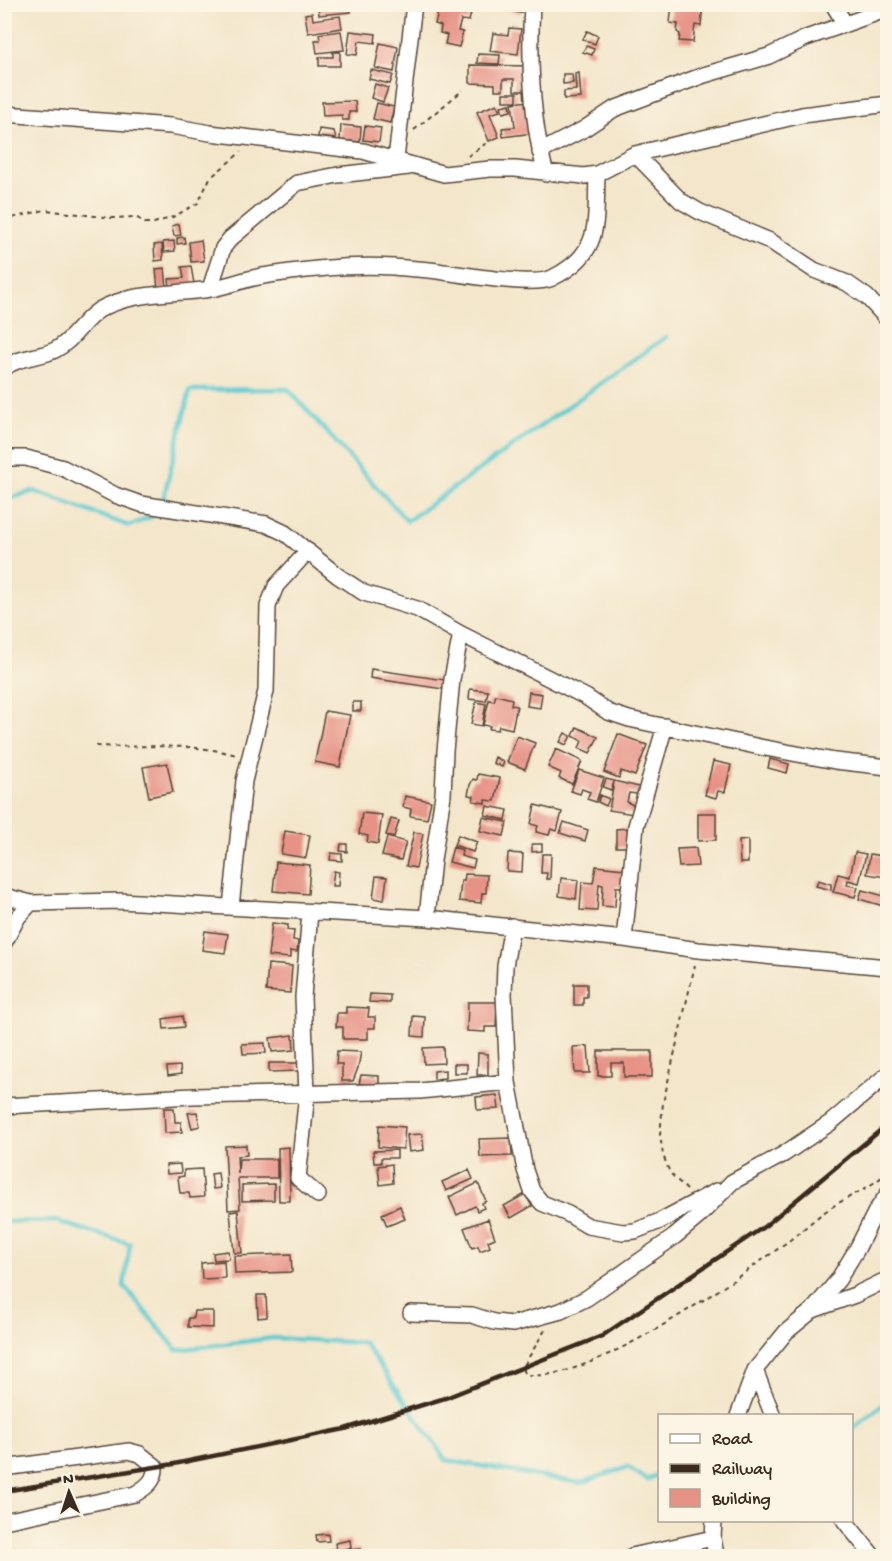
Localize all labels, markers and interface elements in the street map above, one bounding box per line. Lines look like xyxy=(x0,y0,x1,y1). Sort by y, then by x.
legend xyxy=(658,1414,853,1522)
text: Road xyxy=(712,1430,753,1451)
text: Railway xyxy=(712,1460,772,1481)
north arrow xyxy=(39,1462,99,1522)
text: N xyxy=(63,1471,75,1490)
text: Building xyxy=(711,1490,771,1511)

